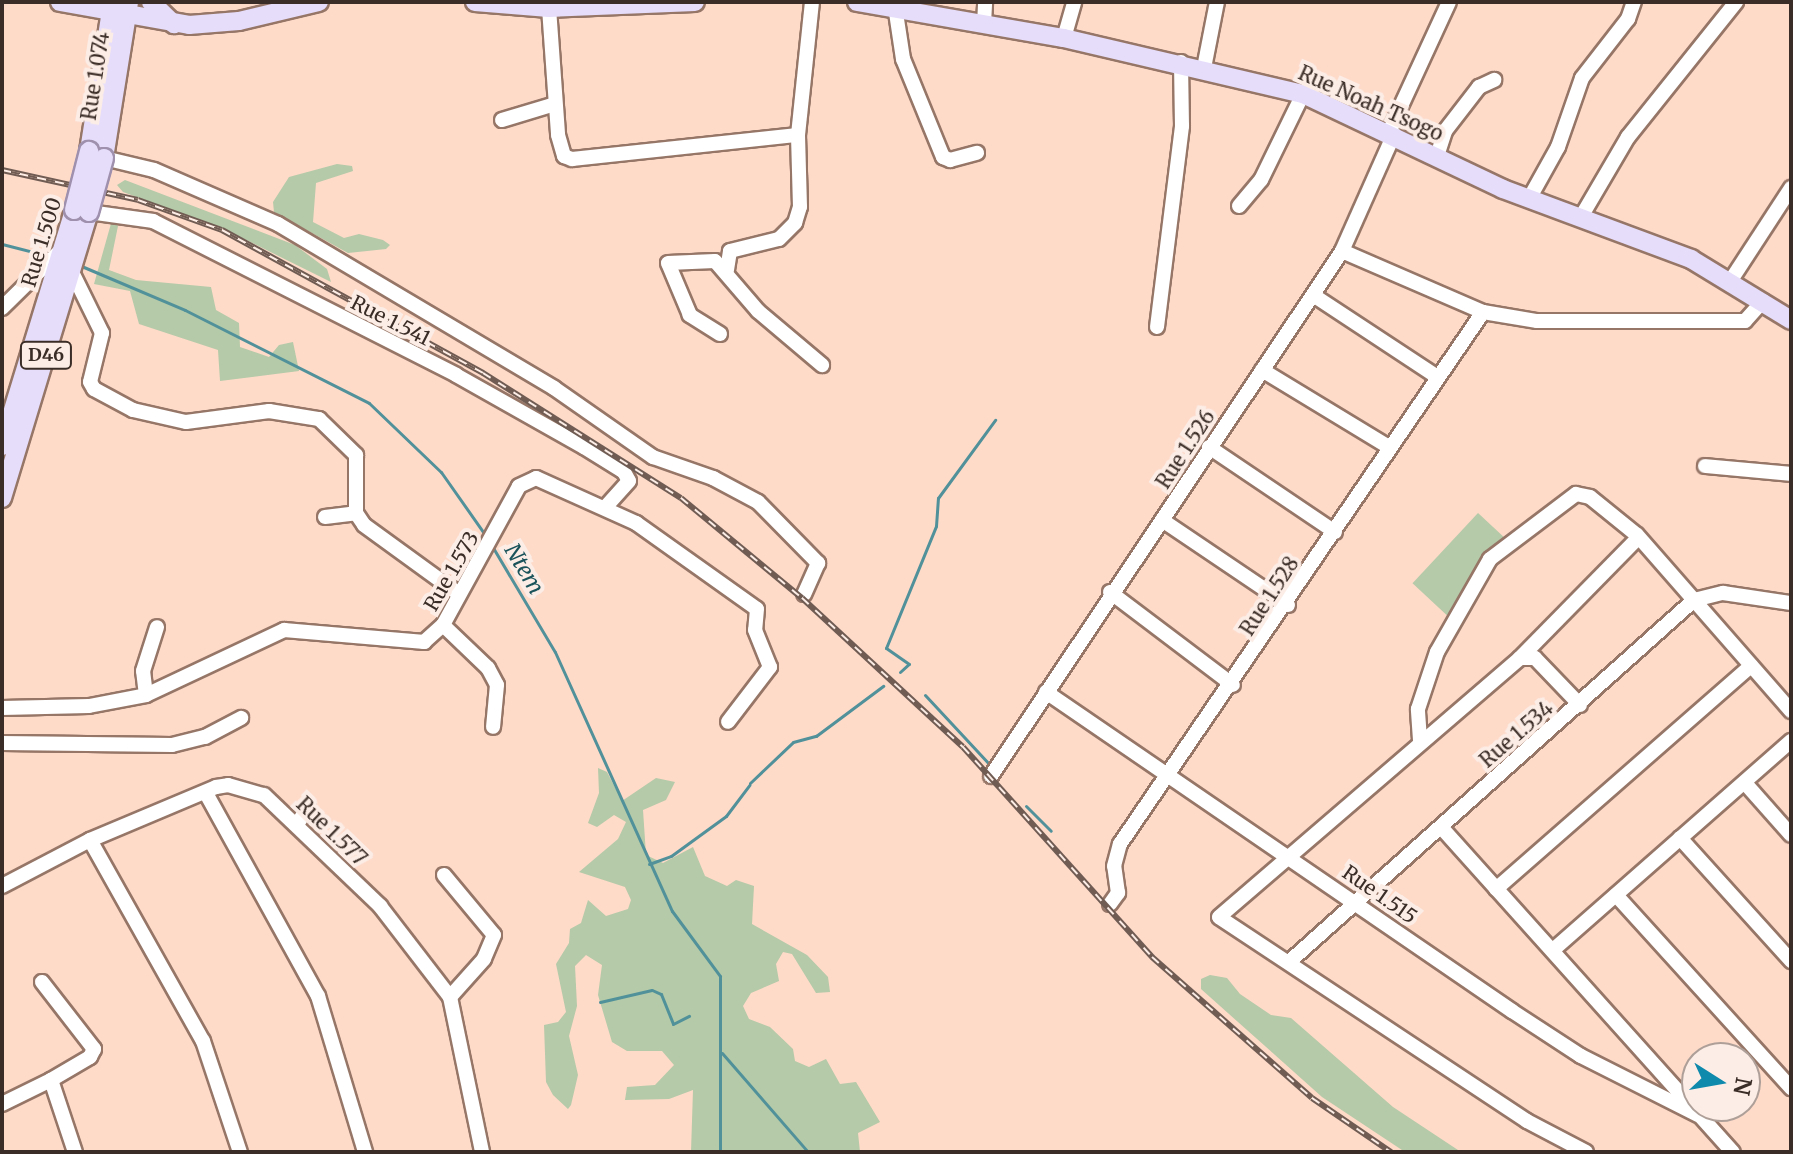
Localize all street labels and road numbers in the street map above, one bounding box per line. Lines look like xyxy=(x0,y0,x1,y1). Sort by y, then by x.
street label: Rue 1.074 xyxy=(76,30,114,122)
street label: Rue Noah Tsogo xyxy=(1295,60,1447,146)
street label: Rue 1.500 xyxy=(16,194,66,290)
street label: Rue 1.541 xyxy=(347,290,435,350)
road number: D46 xyxy=(18,341,74,369)
street label: Rue 1.526 xyxy=(1151,405,1219,493)
street label: Rue 1.573 xyxy=(419,527,483,615)
street label: Rue 1.528 xyxy=(1235,552,1303,640)
street label: Rue 1.534 xyxy=(1475,696,1557,772)
street label: Rue 1.577 xyxy=(292,792,372,870)
street label: Rue 1.515 xyxy=(1338,860,1422,928)

